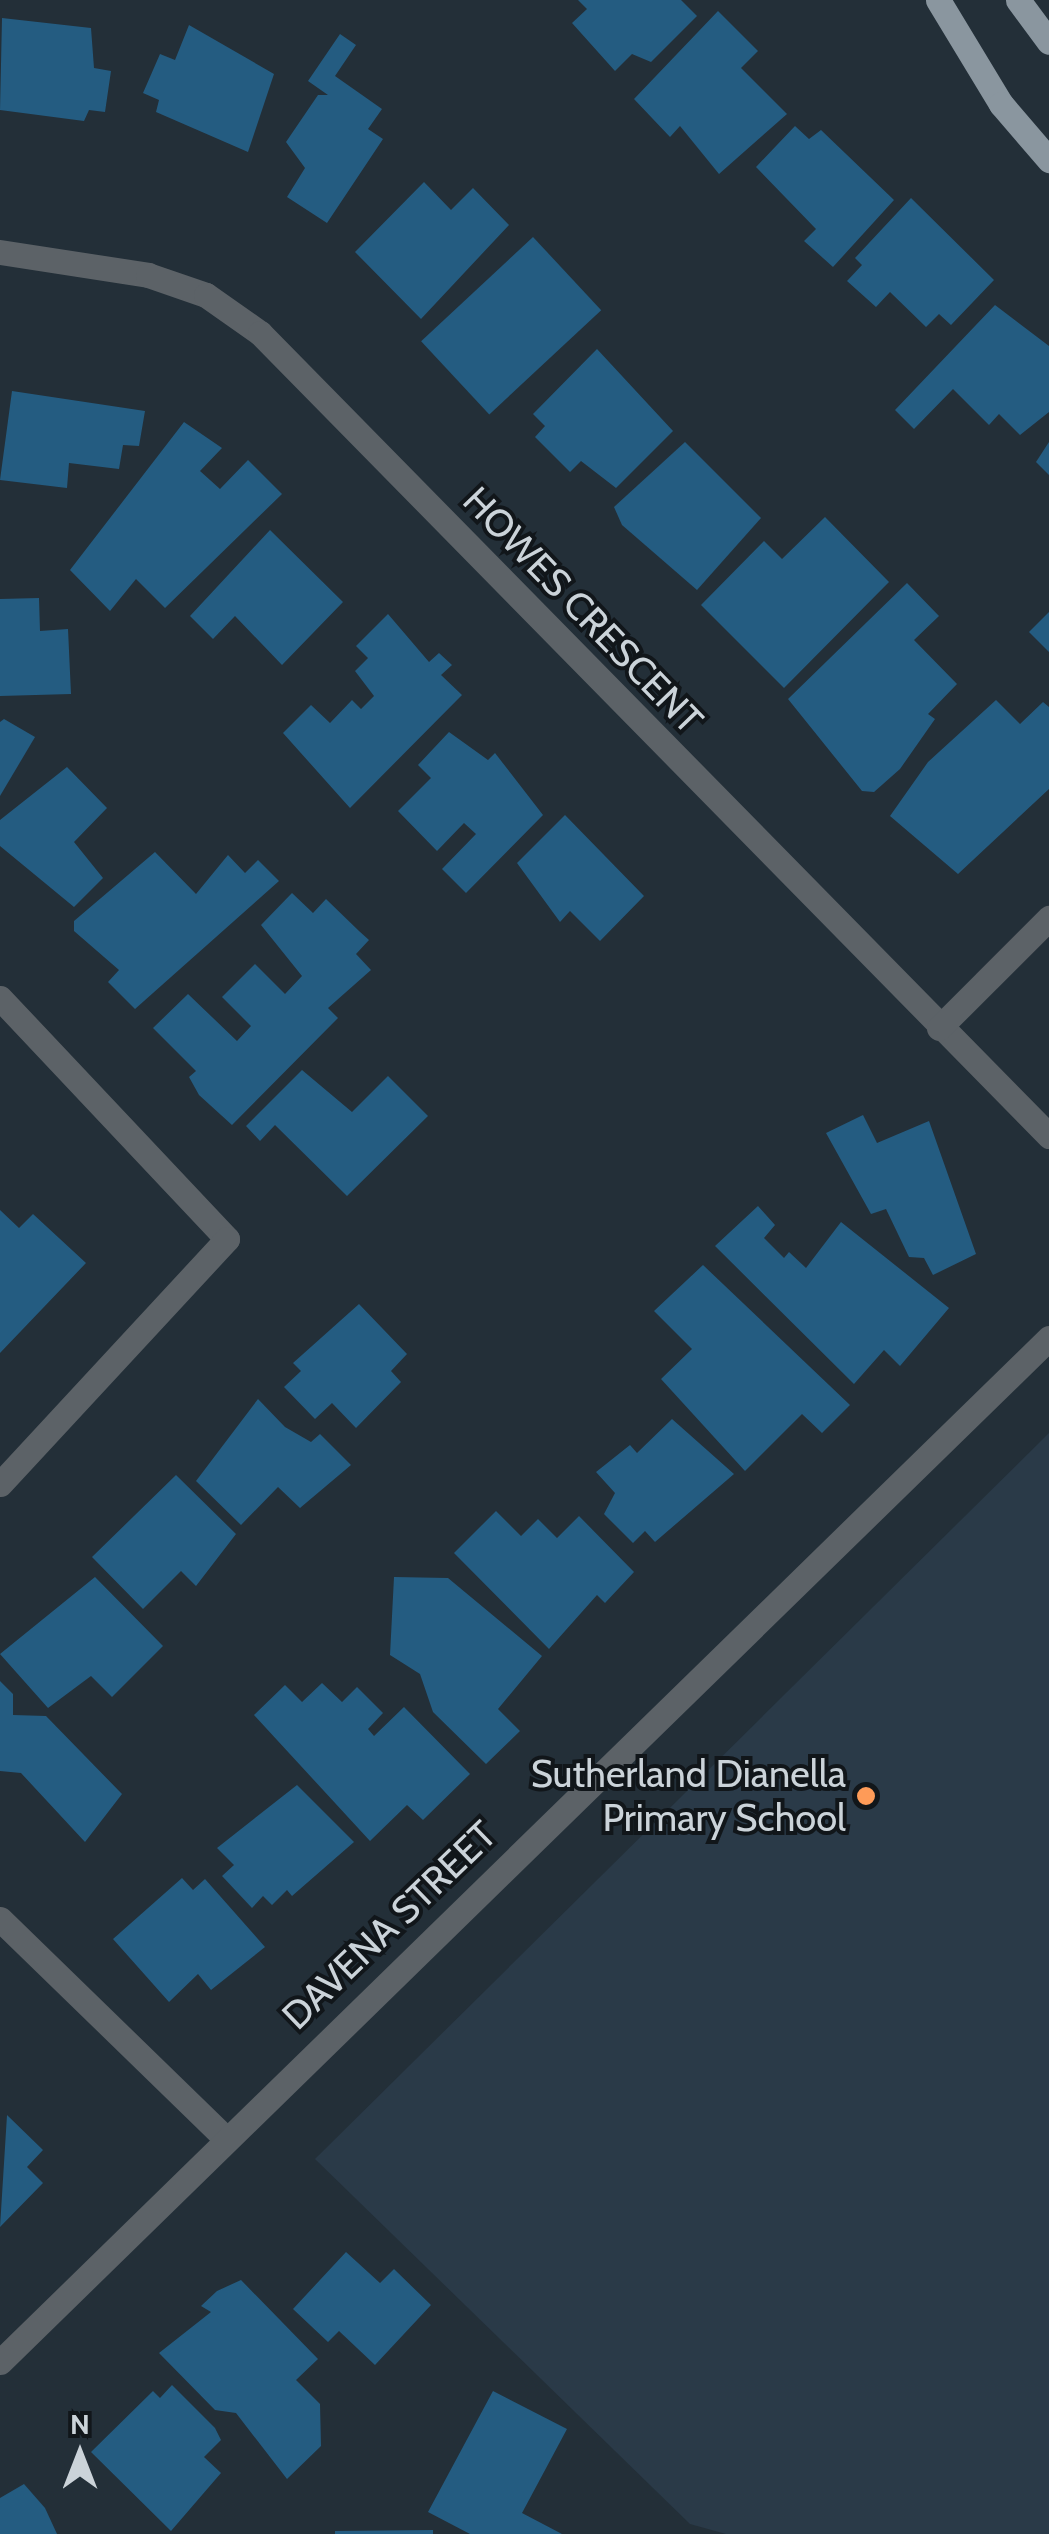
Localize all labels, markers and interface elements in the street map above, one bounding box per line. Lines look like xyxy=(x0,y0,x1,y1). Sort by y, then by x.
street label: HOWES CRESCENT xyxy=(454,477,712,743)
place label: Sutherland Dianella Primary School xyxy=(531,1751,846,1840)
marker: Sutherland Dianella Primary School xyxy=(855,1785,877,1807)
street label: DAVENA STREET xyxy=(273,1812,505,2038)
north arrow xyxy=(30,2404,130,2504)
text: N xyxy=(70,2407,90,2441)

